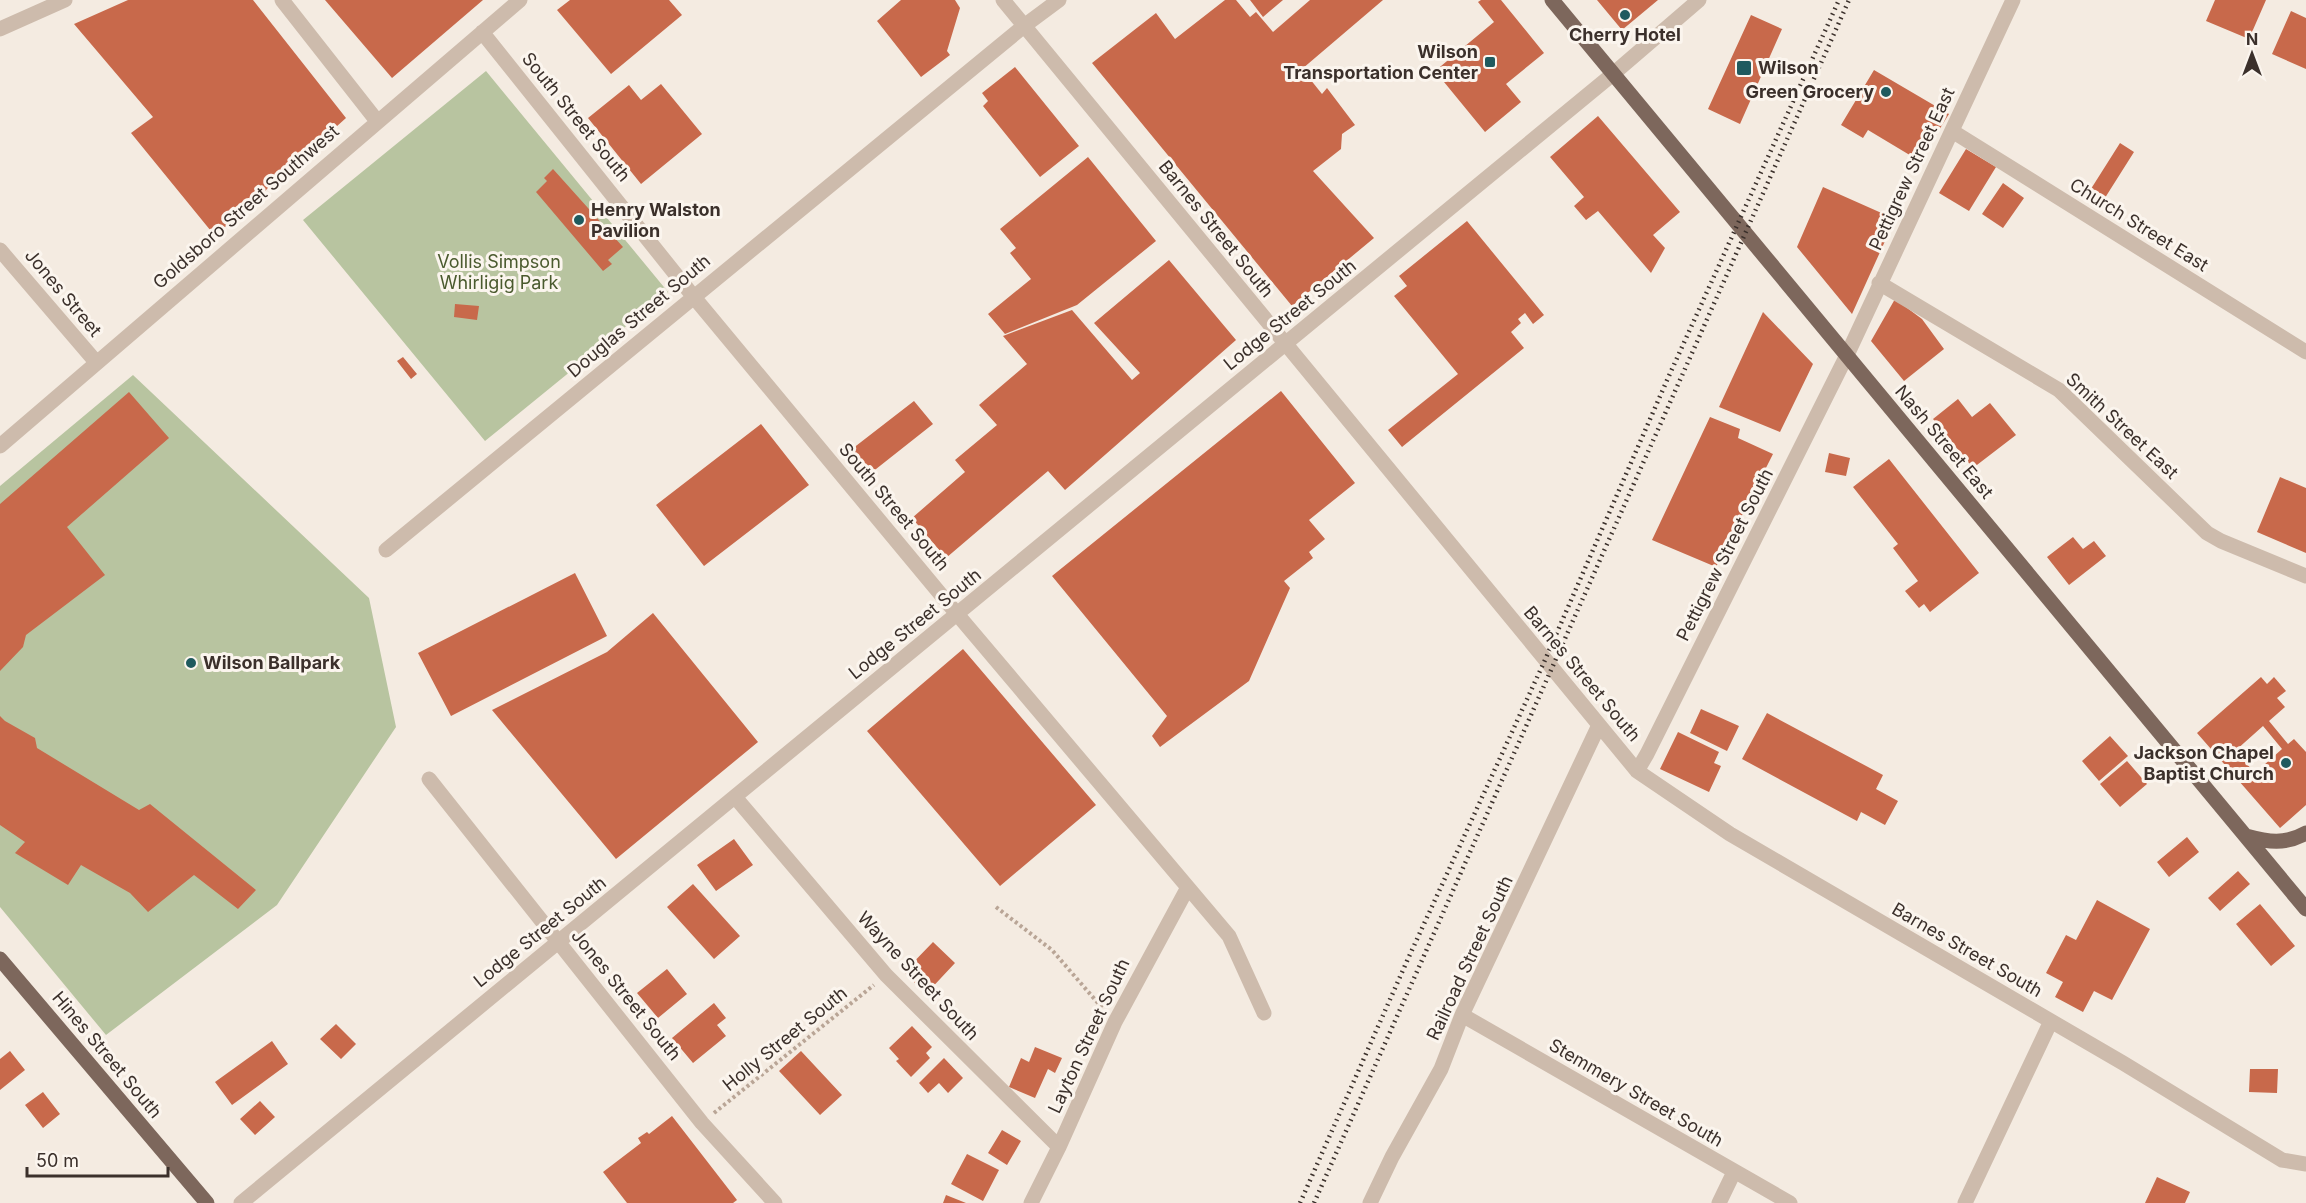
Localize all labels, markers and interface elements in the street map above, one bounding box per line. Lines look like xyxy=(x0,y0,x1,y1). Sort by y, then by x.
marker: Cherry Hotel xyxy=(1618,8,1632,22)
place label: Cherry Hotel xyxy=(1569,24,1681,45)
north arrow xyxy=(2222,24,2282,84)
text: N xyxy=(2246,29,2258,49)
place label: Wilson Transportation Center xyxy=(1283,41,1478,83)
street label: South Street South xyxy=(518,48,635,185)
marker: Wilson Transportation Center xyxy=(1483,55,1497,69)
place label: Wilson xyxy=(1758,57,1819,78)
marker: Wilson xyxy=(1735,59,1753,77)
place label: Green Grocery xyxy=(1745,81,1874,102)
street label: Pettigrew Street East xyxy=(1865,84,1959,254)
marker: Green Grocery xyxy=(1879,85,1893,99)
street label: Goldsboro Street Southwest xyxy=(149,120,343,293)
street label: Barnes Street South xyxy=(1155,156,1278,301)
street label: Church Street East xyxy=(2066,174,2212,276)
place label: Henry Walston Pavilion xyxy=(591,199,721,241)
marker: Henry Walston Pavilion xyxy=(572,213,586,227)
street label: Jones Street xyxy=(21,245,106,341)
street label: Douglas Street South xyxy=(563,250,714,381)
park label: Vollis Simpson Whirligig Park xyxy=(437,251,561,293)
street label: Lodge Street South xyxy=(1219,255,1360,374)
street label: Smith Street East xyxy=(2062,368,2183,483)
street label: Nash Street East xyxy=(1891,381,1998,503)
street label: South Street South xyxy=(835,439,954,575)
street label: Pettigrew Street South xyxy=(1672,465,1777,644)
street label: Lodge Street South xyxy=(844,564,985,683)
street label: Barnes Street South xyxy=(1520,602,1645,746)
place label: Wilson Ballpark xyxy=(203,652,341,673)
marker: Wilson Ballpark xyxy=(184,656,198,670)
place label: Jackson Chapel Baptist Church xyxy=(2133,742,2274,784)
marker: Jackson Chapel Baptist Church xyxy=(2279,756,2293,770)
street label: Lodge Street South xyxy=(469,872,610,991)
street label: Railroad Street South xyxy=(1422,872,1517,1043)
street label: Barnes Street South xyxy=(1888,898,2046,1001)
street label: Wayne Street South xyxy=(853,907,983,1044)
street label: Jones Street South xyxy=(567,925,686,1064)
street label: Layton Street South xyxy=(1044,955,1134,1116)
street label: Holly Street South xyxy=(718,982,851,1095)
street label: Hines Street South xyxy=(48,987,166,1122)
street label: Stemmery Street South xyxy=(1546,1034,1727,1151)
scale bar xyxy=(27,1140,168,1178)
text: 50 m xyxy=(36,1150,79,1171)

